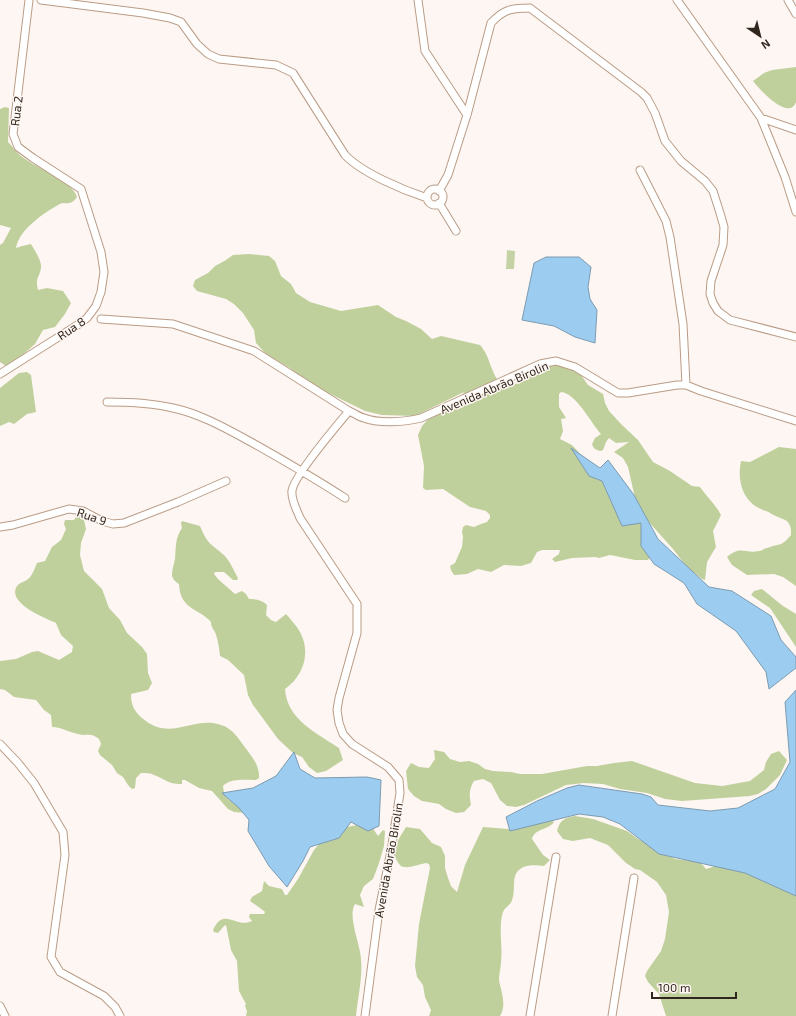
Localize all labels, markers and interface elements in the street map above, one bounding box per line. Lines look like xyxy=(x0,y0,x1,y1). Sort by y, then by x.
north arrow xyxy=(740,16,780,56)
text: N xyxy=(759,37,773,52)
street label: Rua 2 xyxy=(7,95,25,127)
street label: Rua 8 xyxy=(54,314,88,342)
street label: Avenida Abrão Birolin xyxy=(438,358,550,416)
street label: Rua 9 xyxy=(75,504,109,528)
street label: Avenida Abrão Birolin xyxy=(371,801,405,919)
scale bar xyxy=(652,974,736,1000)
text: 100 m xyxy=(658,980,690,994)

